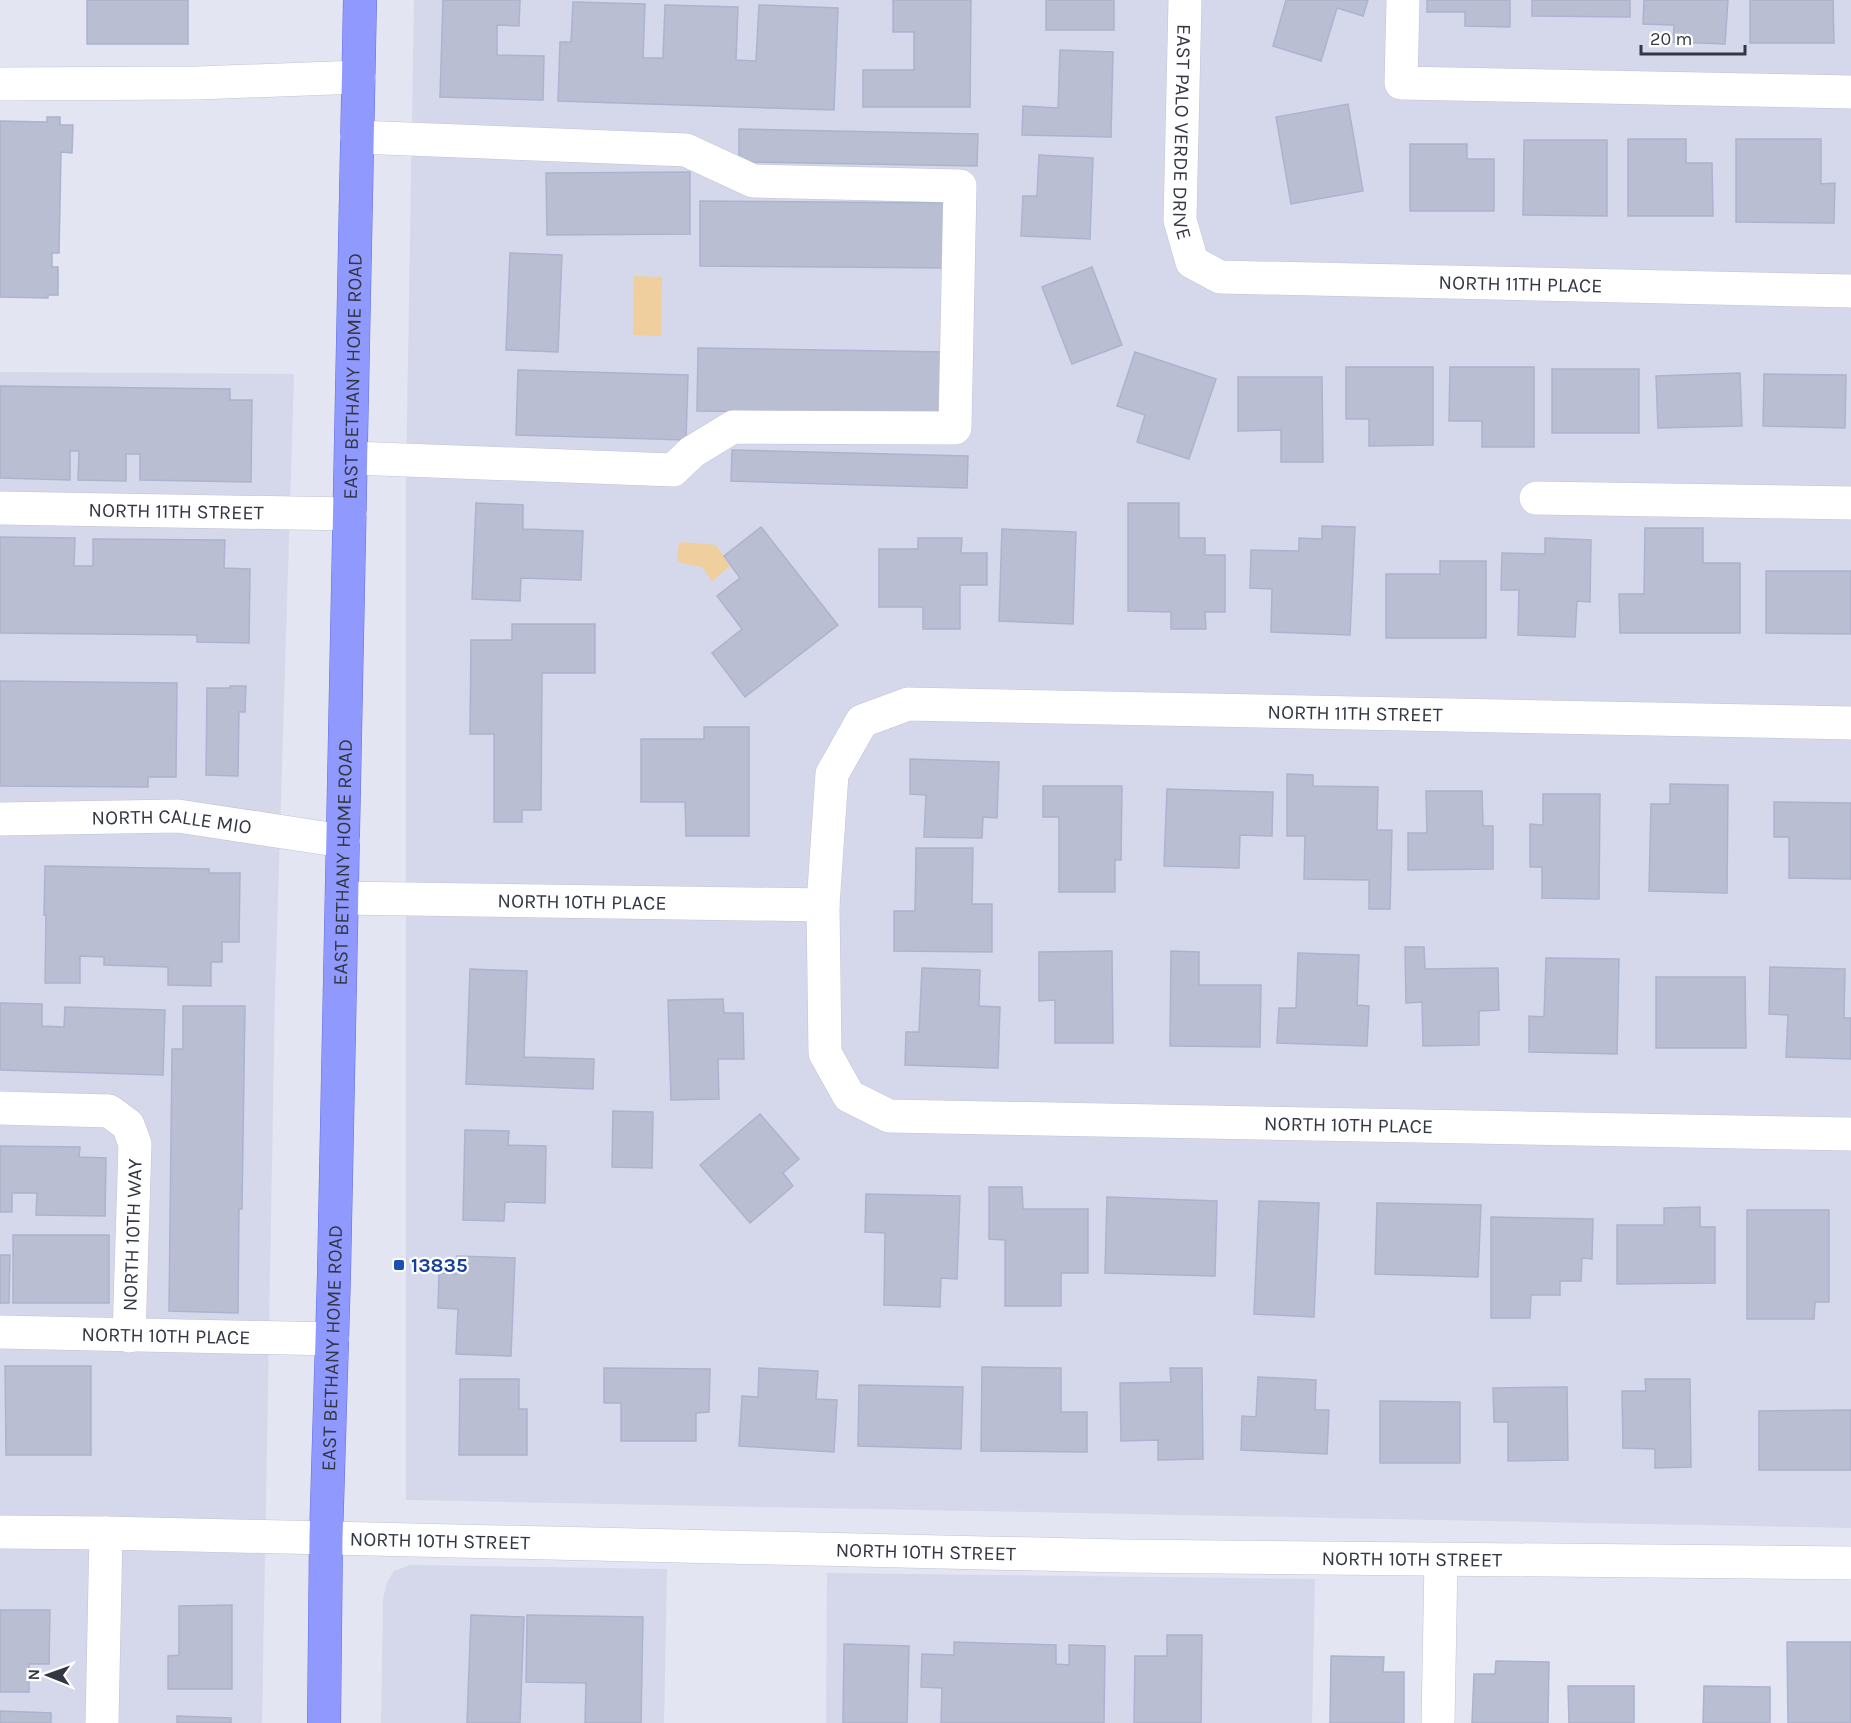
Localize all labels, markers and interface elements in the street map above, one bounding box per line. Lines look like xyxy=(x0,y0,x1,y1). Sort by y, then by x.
scale bar xyxy=(1641,18,1744,56)
street label: EAST PALO VERDE DRIVE xyxy=(1168,24,1196,242)
text: 20 m xyxy=(1650,28,1692,50)
street label: EAST BETHANY HOME ROAD xyxy=(339,253,367,500)
street label: NORTH 11TH PLACE xyxy=(1438,271,1603,297)
street label: NORTH 11TH STREET xyxy=(88,499,264,525)
street label: NORTH 11TH STREET xyxy=(1267,700,1443,727)
street label: EAST BETHANY HOME ROAD xyxy=(329,739,357,986)
street label: NORTH CALLE MIO xyxy=(91,805,253,839)
street label: NORTH 10TH PLACE xyxy=(497,889,667,915)
street label: NORTH 10TH PLACE xyxy=(1264,1112,1433,1138)
street label: NORTH 10TH WAY xyxy=(118,1158,147,1312)
street label: EAST BETHANY HOME ROAD xyxy=(317,1225,347,1472)
place label: 13835 xyxy=(411,1254,468,1277)
marker: 13835 xyxy=(392,1258,406,1272)
street label: NORTH 10TH PLACE xyxy=(81,1323,251,1349)
street label: NORTH 10TH STREET xyxy=(349,1528,530,1555)
street label: NORTH 10TH STREET xyxy=(835,1539,1016,1566)
street label: NORTH 10TH STREET xyxy=(1321,1547,1502,1572)
north arrow xyxy=(18,1645,78,1705)
text: N xyxy=(24,1669,43,1681)

